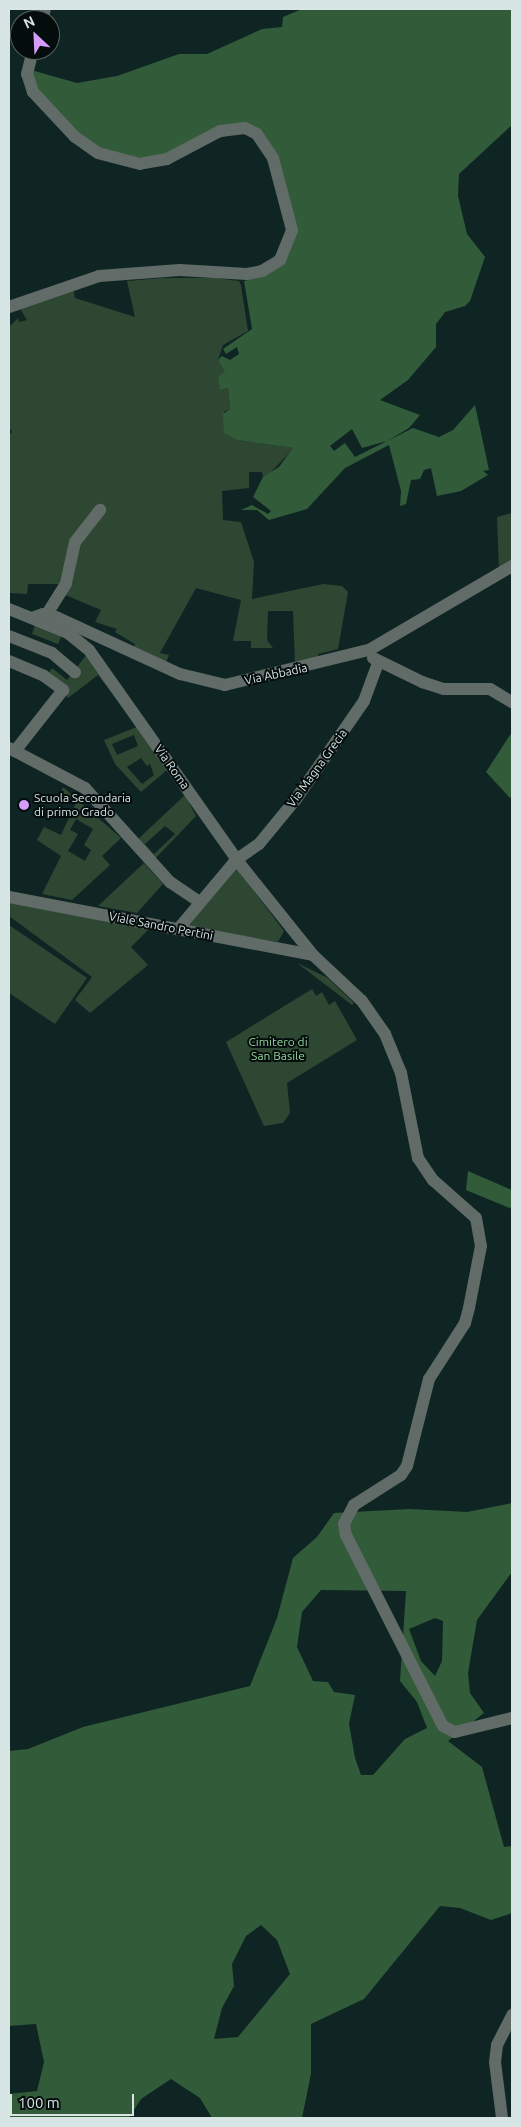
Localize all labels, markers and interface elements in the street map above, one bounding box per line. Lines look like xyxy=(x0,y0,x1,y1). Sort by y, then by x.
north arrow xyxy=(10,10,60,60)
text: N xyxy=(21,13,37,32)
street label: Via Abbadia xyxy=(243,660,309,688)
street label: Via Magna Grecia xyxy=(284,726,350,810)
street label: Via Roma xyxy=(152,742,192,792)
place label: Scuola Secondaria di primo Grado xyxy=(34,791,131,819)
marker: Scuola Secondaria di primo Grado xyxy=(18,799,30,811)
street label: Viale Sandro Pertini xyxy=(108,909,214,943)
park label: Cimitero di San Basile xyxy=(248,1035,308,1063)
scale bar xyxy=(12,2084,136,2116)
text: 100 m xyxy=(18,2094,60,2111)

